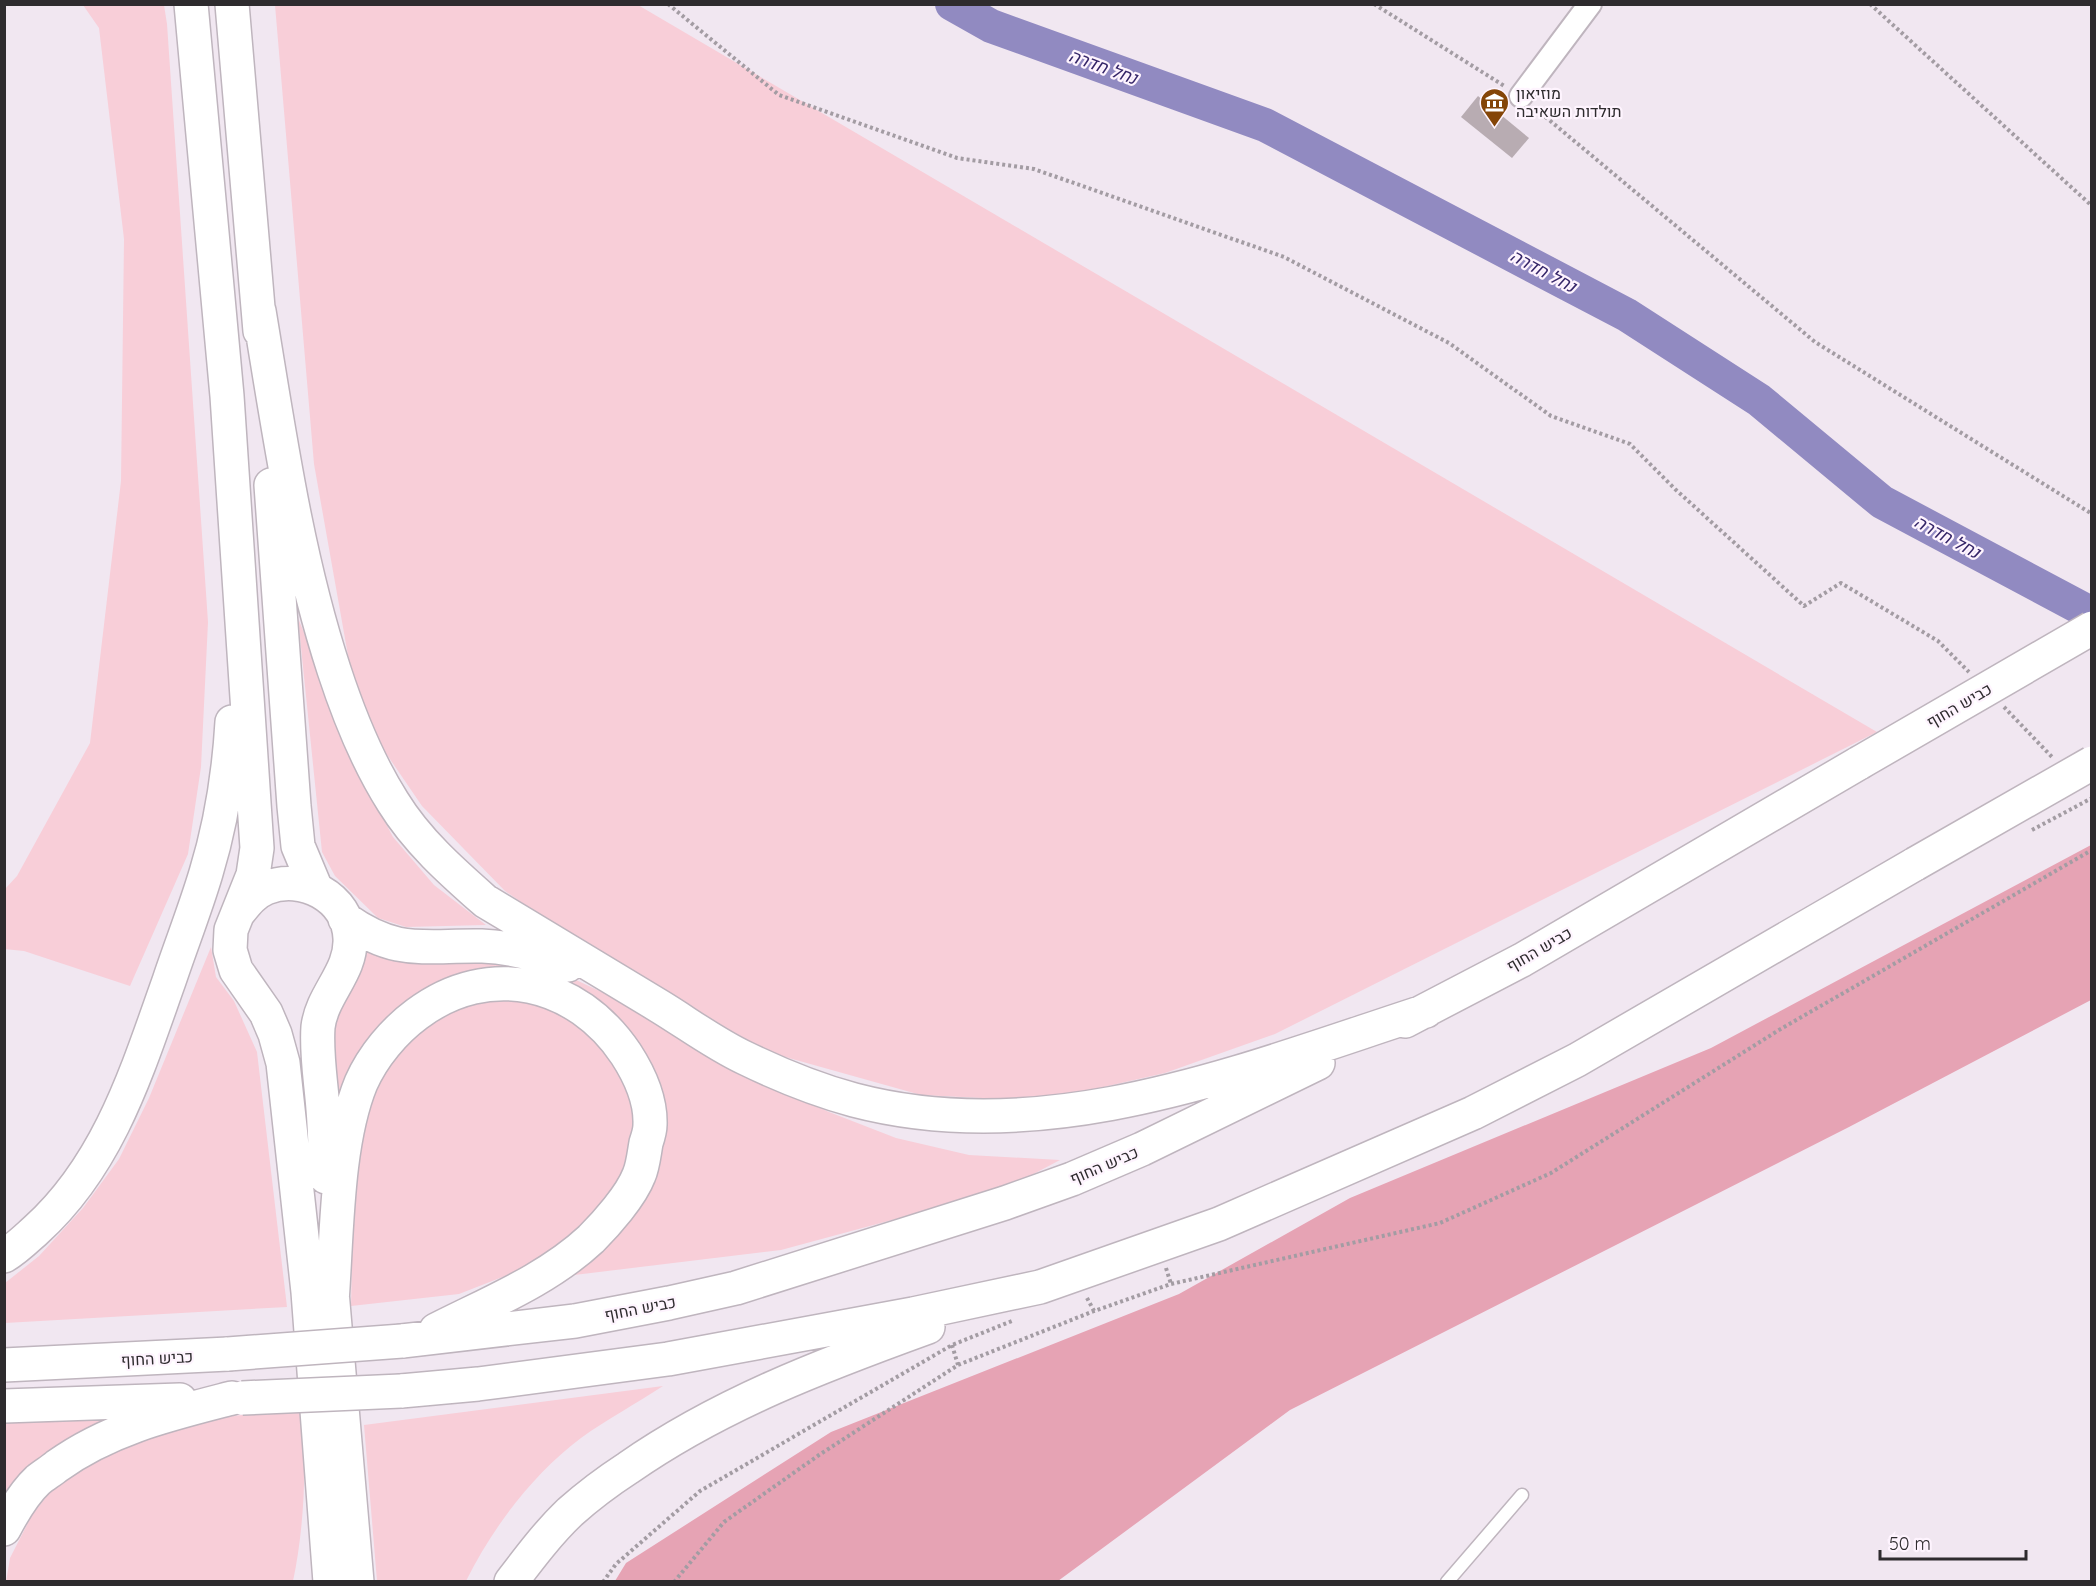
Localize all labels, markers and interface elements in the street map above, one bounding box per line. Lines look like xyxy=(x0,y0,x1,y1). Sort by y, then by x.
water label: נחל חדרה xyxy=(1066,44,1142,90)
place label: מוזיאון תולדות השאיבה xyxy=(1516,83,1621,121)
museum icon: מוזיאון תולדות השאיבה xyxy=(1479,86,1511,128)
water label: נחל חדרה xyxy=(1506,244,1581,298)
water label: נחל חדרה xyxy=(1910,510,1985,564)
street label: כביש החוף xyxy=(1923,678,1995,732)
street label: כביש החוף xyxy=(1503,922,1575,976)
street label: כביש החוף xyxy=(1067,1142,1141,1188)
street label: כביש החוף xyxy=(603,1291,677,1325)
street label: כביש החוף xyxy=(120,1346,194,1370)
scale bar xyxy=(1880,1523,2026,1561)
text: 50 m xyxy=(1889,1532,1931,1555)

